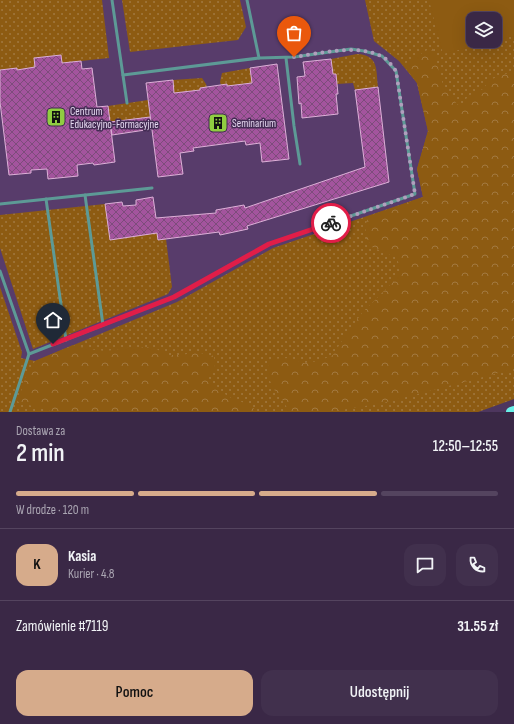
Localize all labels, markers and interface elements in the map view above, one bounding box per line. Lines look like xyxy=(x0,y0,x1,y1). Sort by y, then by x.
map controls xyxy=(466,12,502,48)
button: layers xyxy=(466,12,502,48)
pin xyxy=(277,16,311,57)
icon: bag xyxy=(283,22,305,44)
place label: Centrum Edukacyjno-Formacyjne xyxy=(70,105,159,131)
building icon: Centrum Edukacyjno-Formacyjne xyxy=(45,106,67,128)
building icon: Seminarium xyxy=(207,112,229,134)
place label: Seminarium xyxy=(232,117,276,130)
courier xyxy=(311,203,351,243)
icon: bike xyxy=(320,212,342,234)
pin xyxy=(36,303,70,344)
icon: home xyxy=(42,309,64,331)
text: Dostawa za xyxy=(16,423,65,439)
text: 12:50–12:55 xyxy=(433,437,498,456)
text: 2 min xyxy=(16,438,65,469)
text: W drodze · 120 m xyxy=(16,502,89,518)
button: chat xyxy=(404,544,446,586)
button: phone xyxy=(456,544,498,586)
text: Kasia xyxy=(68,547,96,566)
text: K xyxy=(33,555,41,574)
text: Kurier · 4.8 xyxy=(68,566,115,582)
text: Zamówienie #7119 xyxy=(16,617,109,636)
text: 31.55 zł xyxy=(457,617,498,636)
button: Pomoc xyxy=(16,670,253,716)
button: Udostępnij xyxy=(261,670,498,716)

